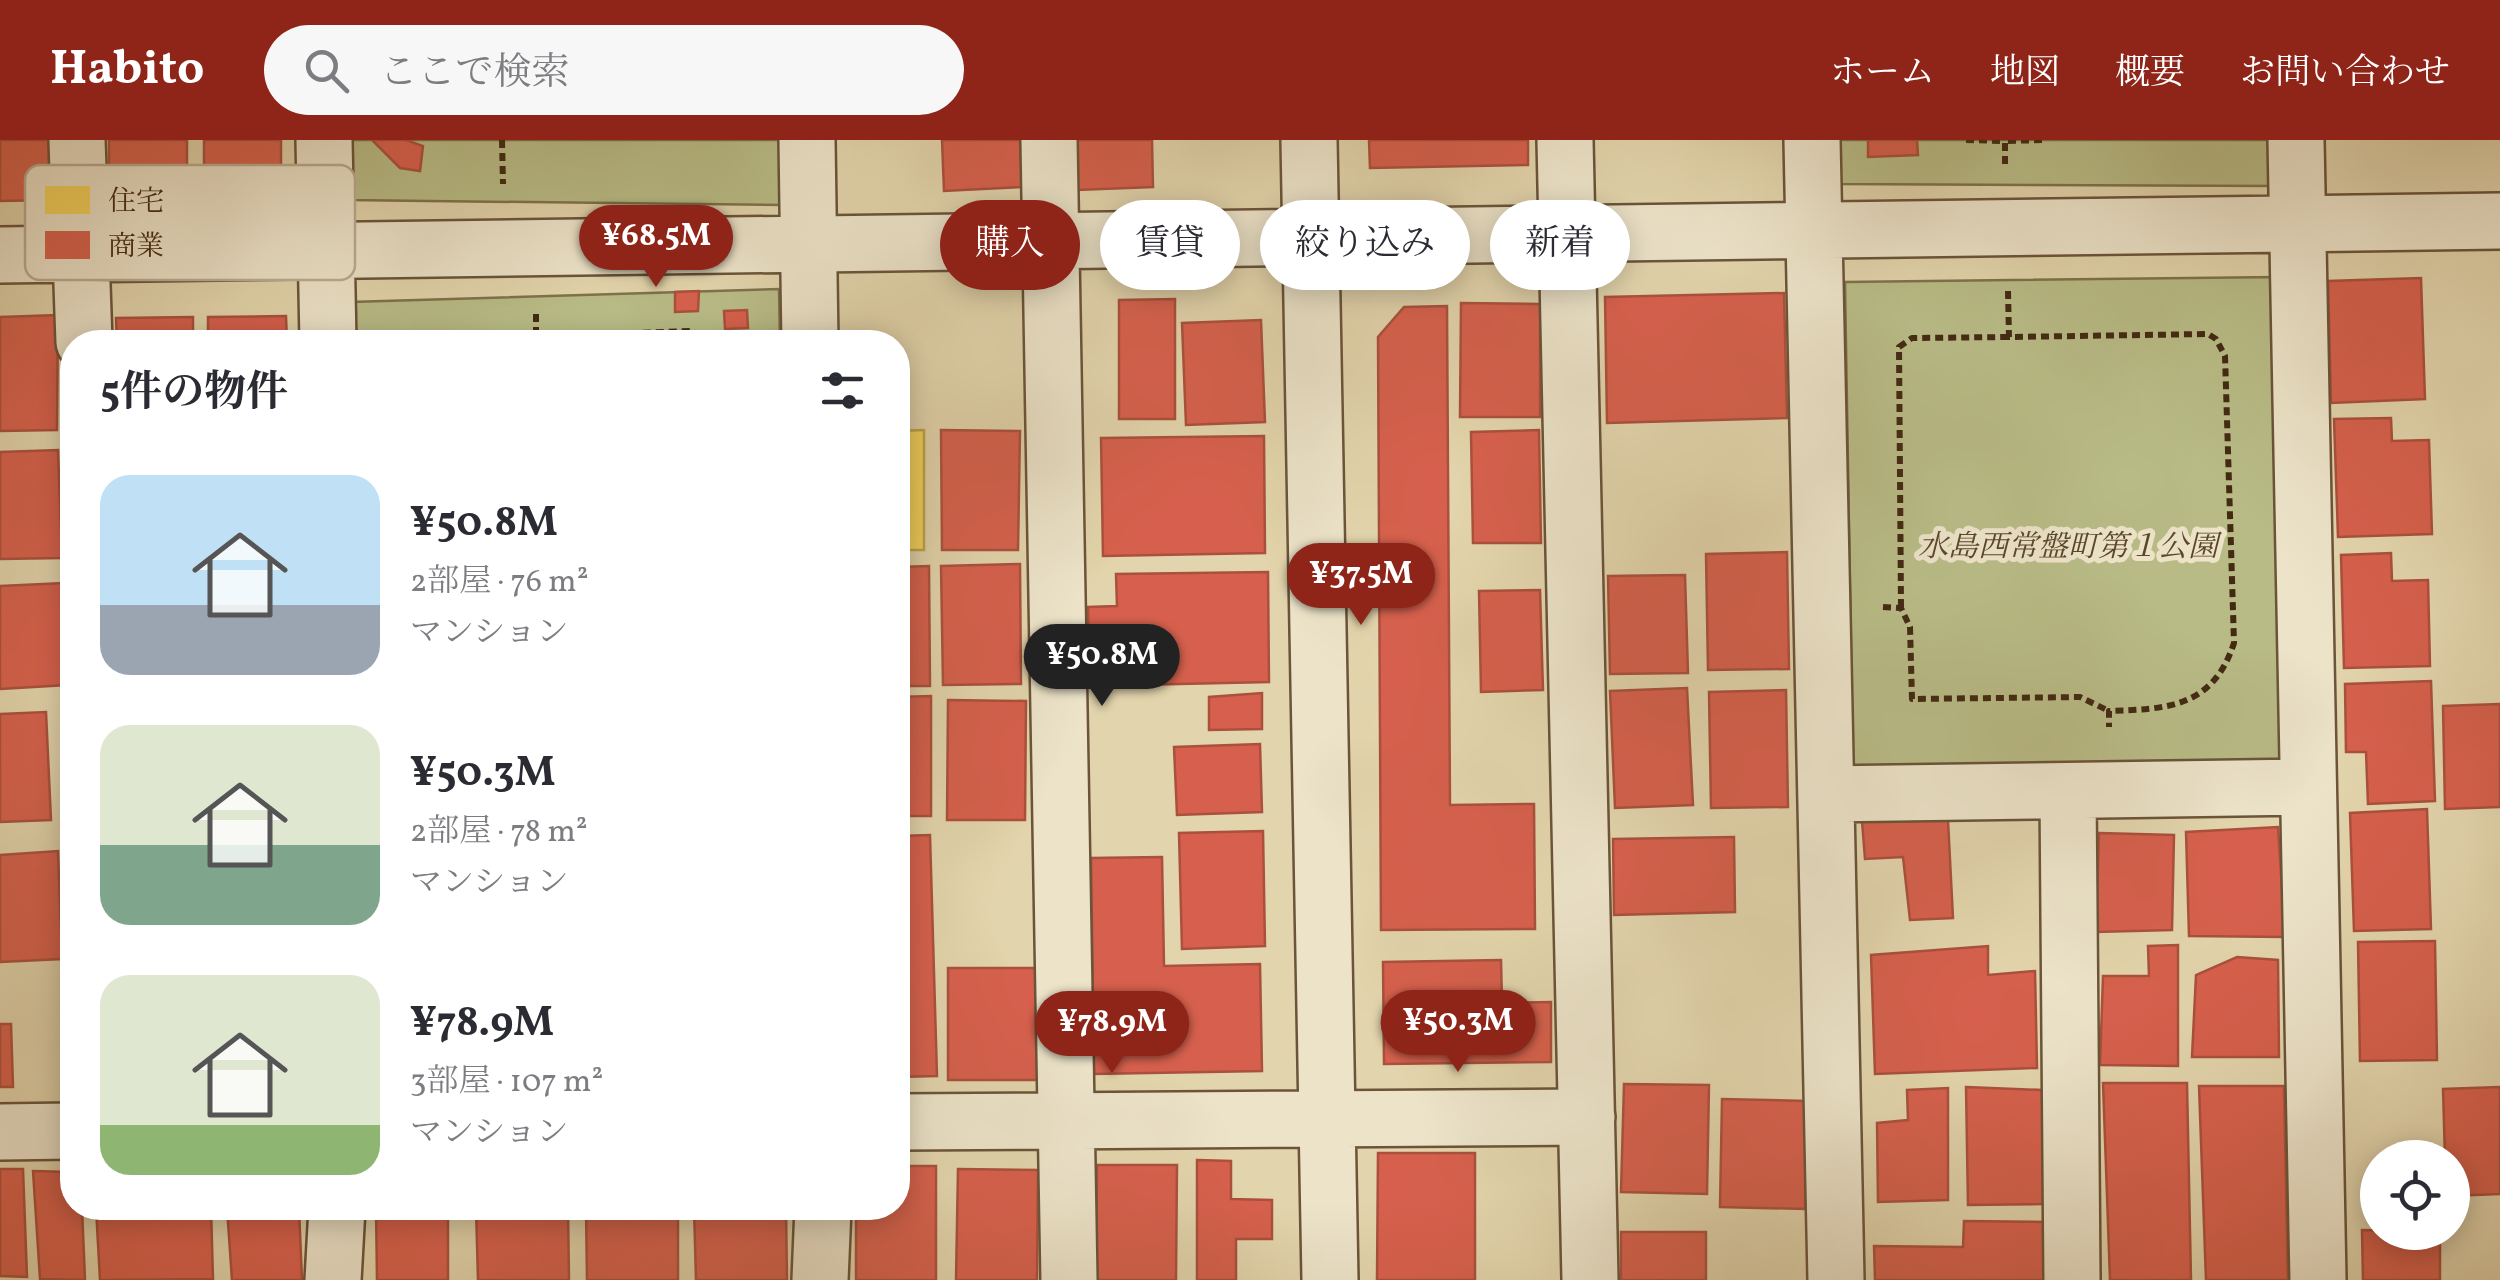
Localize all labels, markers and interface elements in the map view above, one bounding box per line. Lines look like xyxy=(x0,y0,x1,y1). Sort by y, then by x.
search box xyxy=(264,25,964,115)
text: Habito xyxy=(50,37,204,104)
icon: search xyxy=(299,43,354,98)
text: ここで検索 xyxy=(379,48,569,101)
text: ホーム xyxy=(1830,50,1935,98)
text: 地図 xyxy=(1990,50,2060,98)
text: 概要 xyxy=(2115,50,2185,98)
text: お問い合わせ xyxy=(2240,50,2450,98)
legend xyxy=(25,165,355,280)
text: 住宅 xyxy=(108,183,164,222)
chip: 購入 xyxy=(940,200,1080,290)
chip: 賃貸 xyxy=(1100,200,1240,290)
chip: 絞り込み xyxy=(1260,200,1470,290)
chip: 新着 xyxy=(1490,200,1630,290)
pin: ¥68.5M xyxy=(575,205,737,290)
text: ¥68.5M xyxy=(601,215,711,259)
text: 商業 xyxy=(108,228,164,267)
icon: filters xyxy=(815,363,870,418)
text: 5件の物件 xyxy=(100,365,288,424)
text: ¥50.8M xyxy=(410,495,558,554)
icon: home xyxy=(180,515,300,635)
park label: 水島西常盤町第１公園 xyxy=(1918,527,2223,569)
pin: ¥37.5M xyxy=(1280,543,1442,628)
text: ¥37.5M xyxy=(1309,553,1413,597)
text: 2部屋 · 76 m² xyxy=(410,561,589,605)
text: マンション xyxy=(410,612,569,656)
pin: ¥50.8M xyxy=(1021,624,1183,709)
text: ¥50.8M xyxy=(1046,634,1158,678)
text: ¥50.3M xyxy=(410,745,555,804)
icon: home xyxy=(180,765,300,885)
text: 2部屋 · 78 m² xyxy=(410,811,588,855)
text: マンション xyxy=(410,862,569,906)
pin: ¥50.3M xyxy=(1377,990,1539,1075)
pin: ¥78.9M xyxy=(1031,991,1193,1076)
text: ¥78.9M xyxy=(410,995,554,1054)
text: ¥50.3M xyxy=(1403,1000,1513,1044)
text: ¥78.9M xyxy=(1057,1001,1167,1045)
icon: home xyxy=(180,1015,300,1135)
text: 3部屋 · 107 m² xyxy=(410,1061,603,1105)
text: マンション xyxy=(410,1112,569,1156)
map controls xyxy=(2360,1140,2470,1250)
button: locate xyxy=(2360,1140,2470,1250)

